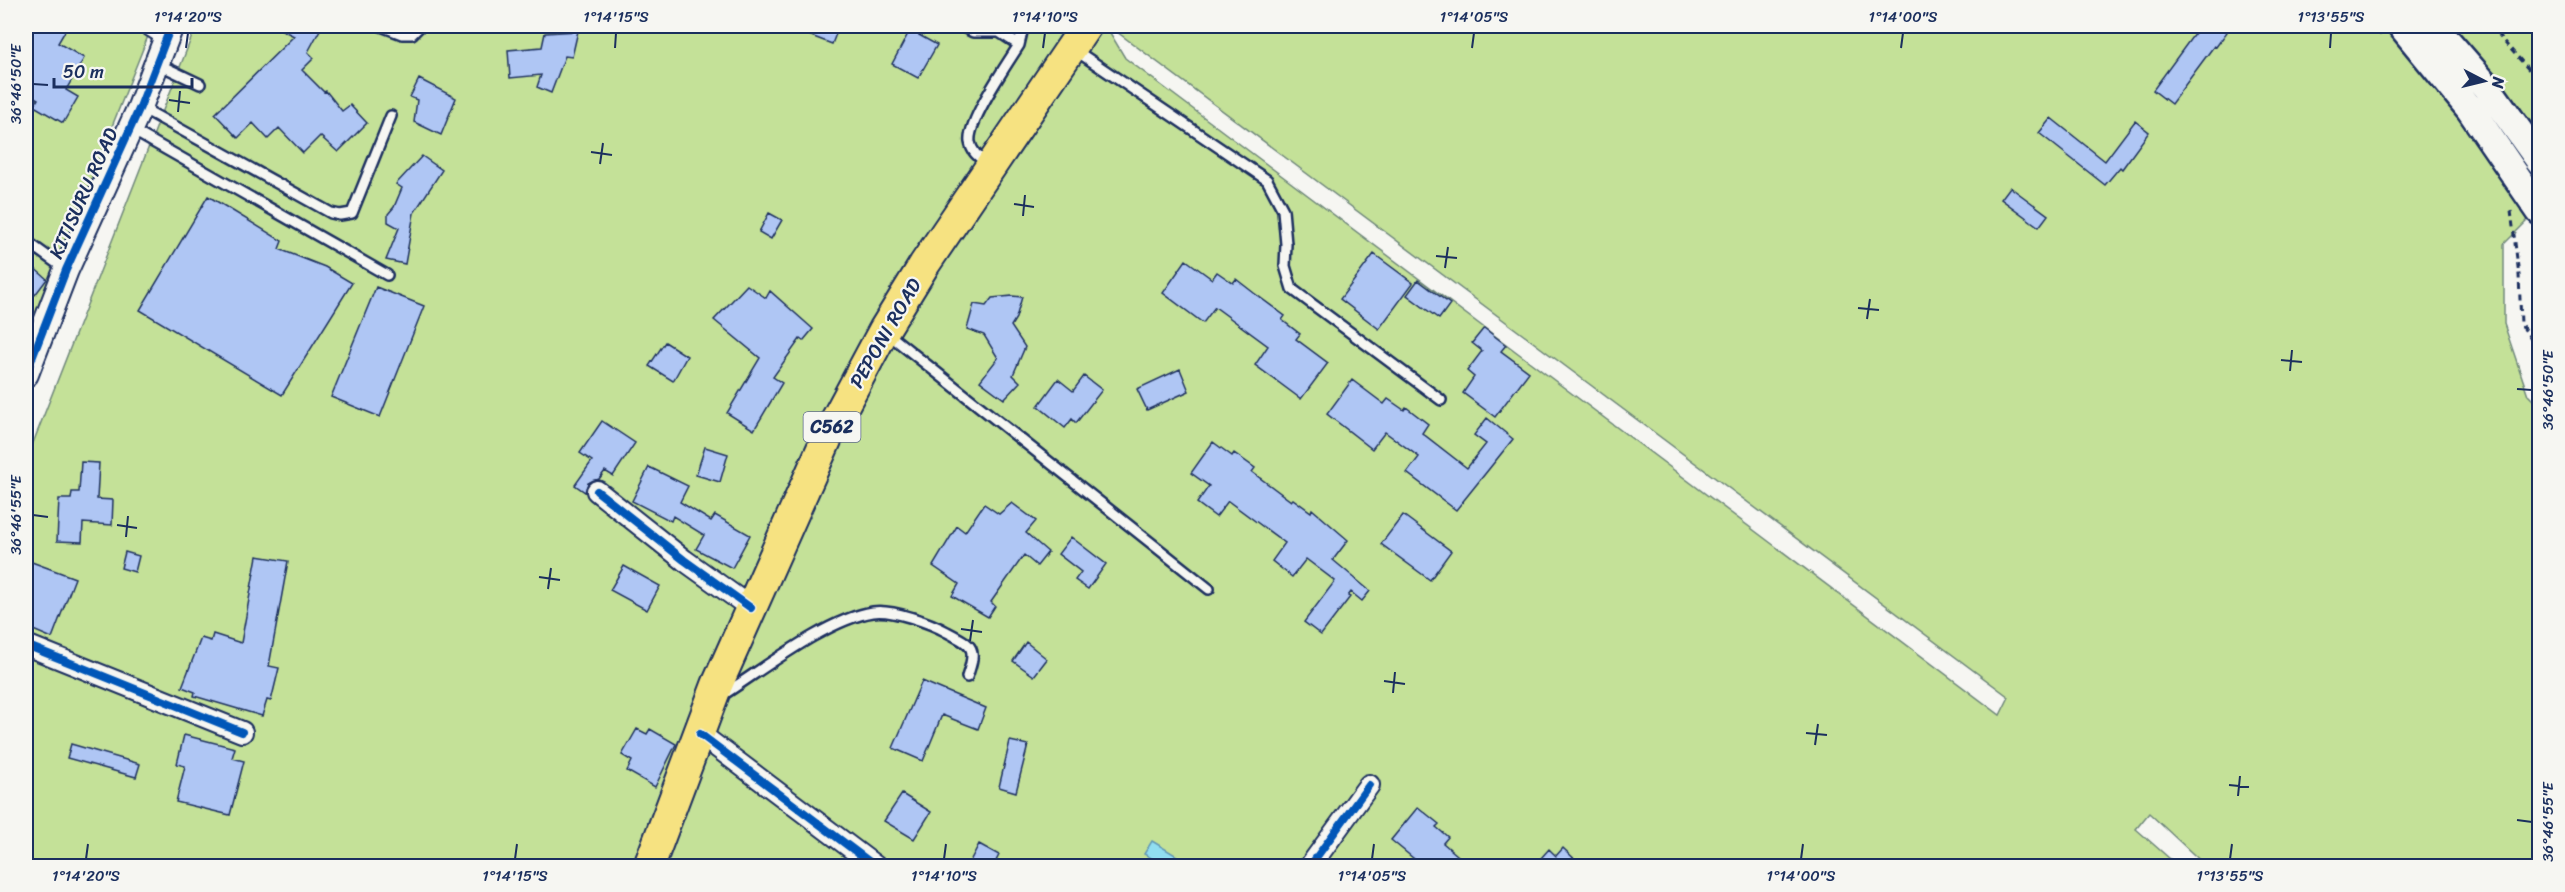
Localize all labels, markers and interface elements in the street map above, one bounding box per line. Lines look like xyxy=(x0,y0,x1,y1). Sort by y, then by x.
text: 1°14'20"S xyxy=(154,4,223,30)
text: 1°14'15"S xyxy=(583,4,649,30)
text: 1°14'10"S xyxy=(1012,4,1078,30)
text: 1°14'05"S xyxy=(1440,4,1509,30)
text: 1°14'00"S xyxy=(1869,4,1938,30)
text: 1°13'55"S xyxy=(2297,4,2365,30)
text: 36°46'50"E xyxy=(3,42,29,124)
scale bar xyxy=(54,51,192,89)
north arrow xyxy=(2454,51,2514,111)
text: 50 m xyxy=(63,56,104,88)
text: N xyxy=(2483,75,2514,91)
street label: KITISURU ROAD xyxy=(39,122,128,265)
street label: PEPONI ROAD xyxy=(840,271,931,395)
text: 36°46'50"E xyxy=(2535,348,2561,430)
road number: C562 xyxy=(804,412,860,442)
text: 36°46'55"E xyxy=(3,474,29,555)
text: 36°46'55"E xyxy=(2535,781,2561,862)
text: 1°14'20"S xyxy=(52,863,121,889)
text: 1°14'15"S xyxy=(482,863,548,889)
text: 1°14'10"S xyxy=(911,863,977,889)
text: 1°14'05"S xyxy=(1338,863,1407,889)
text: 1°14'00"S xyxy=(1767,863,1836,889)
text: 1°13'55"S xyxy=(2196,863,2264,889)

